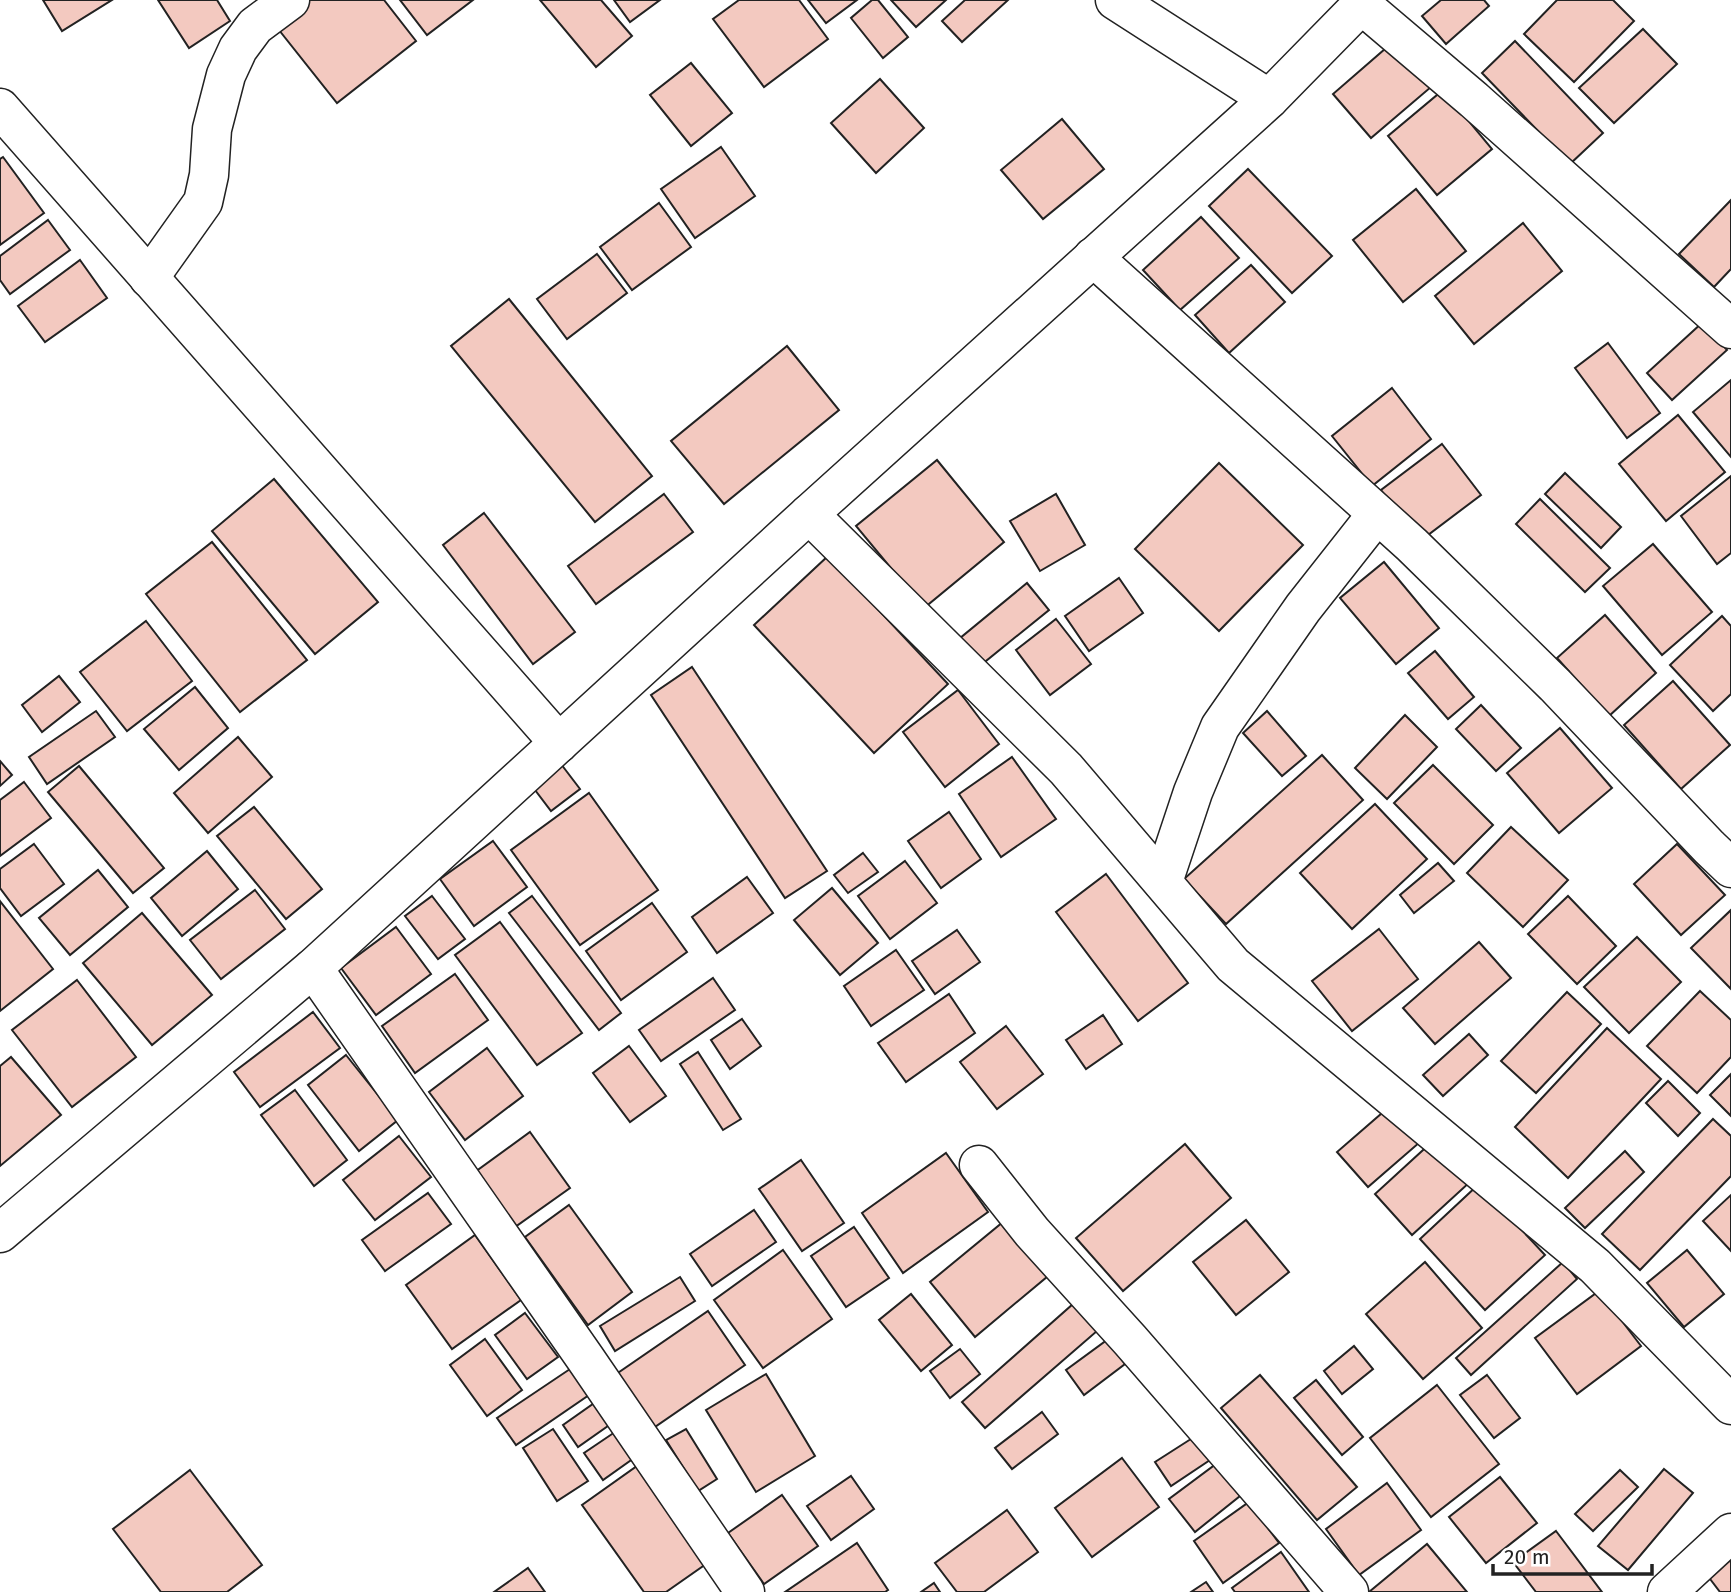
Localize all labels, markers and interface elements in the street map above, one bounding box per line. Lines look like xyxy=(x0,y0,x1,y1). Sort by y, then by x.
scale bar xyxy=(1493,1532,1652,1576)
text: 20 m xyxy=(1504,1544,1550,1570)

